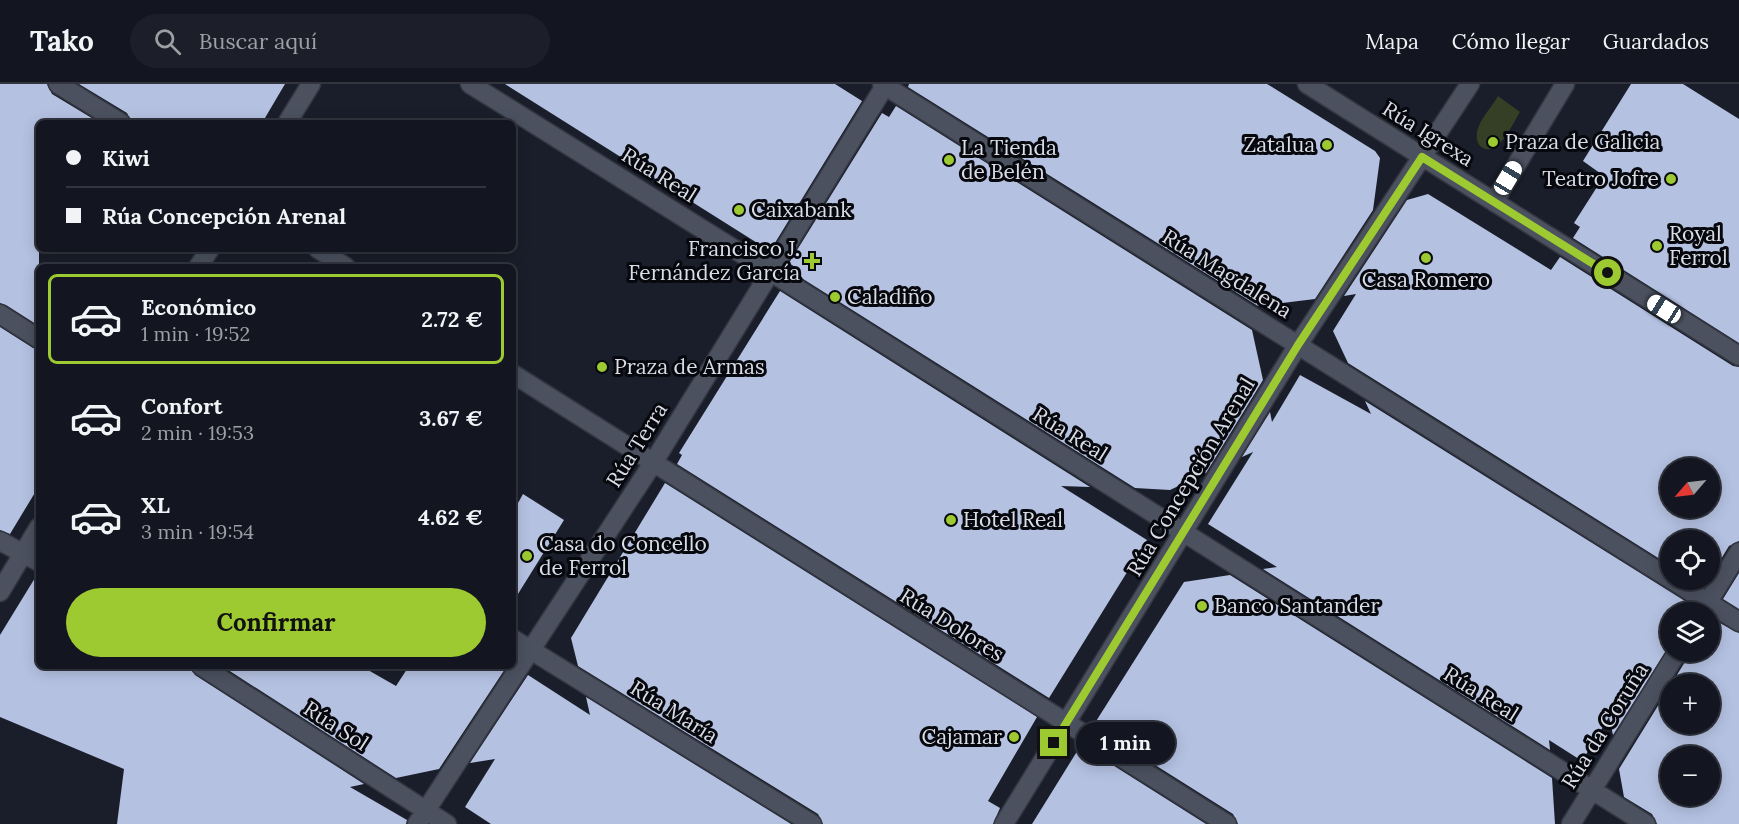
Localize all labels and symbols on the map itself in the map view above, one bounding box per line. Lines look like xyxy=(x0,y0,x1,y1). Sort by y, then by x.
street label: Rúa Igrexa xyxy=(1378,95,1479,172)
place label: Praza de Galicia xyxy=(1505,128,1661,155)
place label: Zatalua xyxy=(1243,131,1315,158)
place label: La Tienda de Belén xyxy=(961,134,1057,185)
marker: Praza de Galicia xyxy=(1486,135,1500,149)
marker: Zatalua xyxy=(1320,138,1334,152)
street label: Rúa Real xyxy=(617,141,702,208)
marker: La Tienda de Belén xyxy=(942,153,956,167)
car xyxy=(1491,158,1525,198)
place label: Teatro Jofre xyxy=(1542,165,1659,192)
marker: Teatro Jofre xyxy=(1664,172,1678,186)
place label: Caixabank xyxy=(751,196,852,223)
marker: Caixabank xyxy=(732,203,746,217)
place label: Royal Ferrol xyxy=(1669,220,1728,271)
street label: Rúa Magdalena xyxy=(1157,223,1297,324)
place label: Francisco J. Fernández García xyxy=(628,235,800,286)
marker: Royal Ferrol xyxy=(1650,239,1664,253)
marker: Casa Romero xyxy=(1419,251,1433,265)
marker: Francisco J. Fernández García xyxy=(805,254,819,268)
route start xyxy=(1594,259,1621,286)
place label: Casa Romero xyxy=(1362,266,1490,293)
place label: Caladiño xyxy=(847,283,933,310)
marker: Caladiño xyxy=(828,290,842,304)
car xyxy=(1644,292,1684,326)
place label: Praza de Armas xyxy=(614,353,765,380)
marker: Praza de Armas xyxy=(595,360,609,374)
street label: Rúa Concepción Arenal xyxy=(1120,372,1261,581)
street label: Rúa Terra xyxy=(600,397,673,492)
street label: Rúa Real xyxy=(1028,400,1113,467)
north arrow xyxy=(1660,458,1720,518)
place label: Hotel Real xyxy=(963,506,1063,533)
marker: Hotel Real xyxy=(944,513,958,527)
place label: Casa do Concello de Ferrol xyxy=(539,530,707,581)
marker: Casa do Concello de Ferrol xyxy=(520,549,534,563)
street label: Rúa Dolores xyxy=(895,582,1009,667)
place label: Banco Santander xyxy=(1214,592,1380,619)
marker: Banco Santander xyxy=(1195,599,1209,613)
street label: Rúa da Coruña xyxy=(1555,658,1654,794)
street label: Rúa Real xyxy=(1439,660,1524,727)
street label: Rúa María xyxy=(626,674,723,749)
street label: Rúa Sol xyxy=(299,695,374,757)
callout: 1 min xyxy=(1075,722,1174,764)
place label: Cajamar xyxy=(921,723,1002,750)
route end xyxy=(1040,729,1067,756)
marker: Cajamar xyxy=(1007,730,1021,744)

